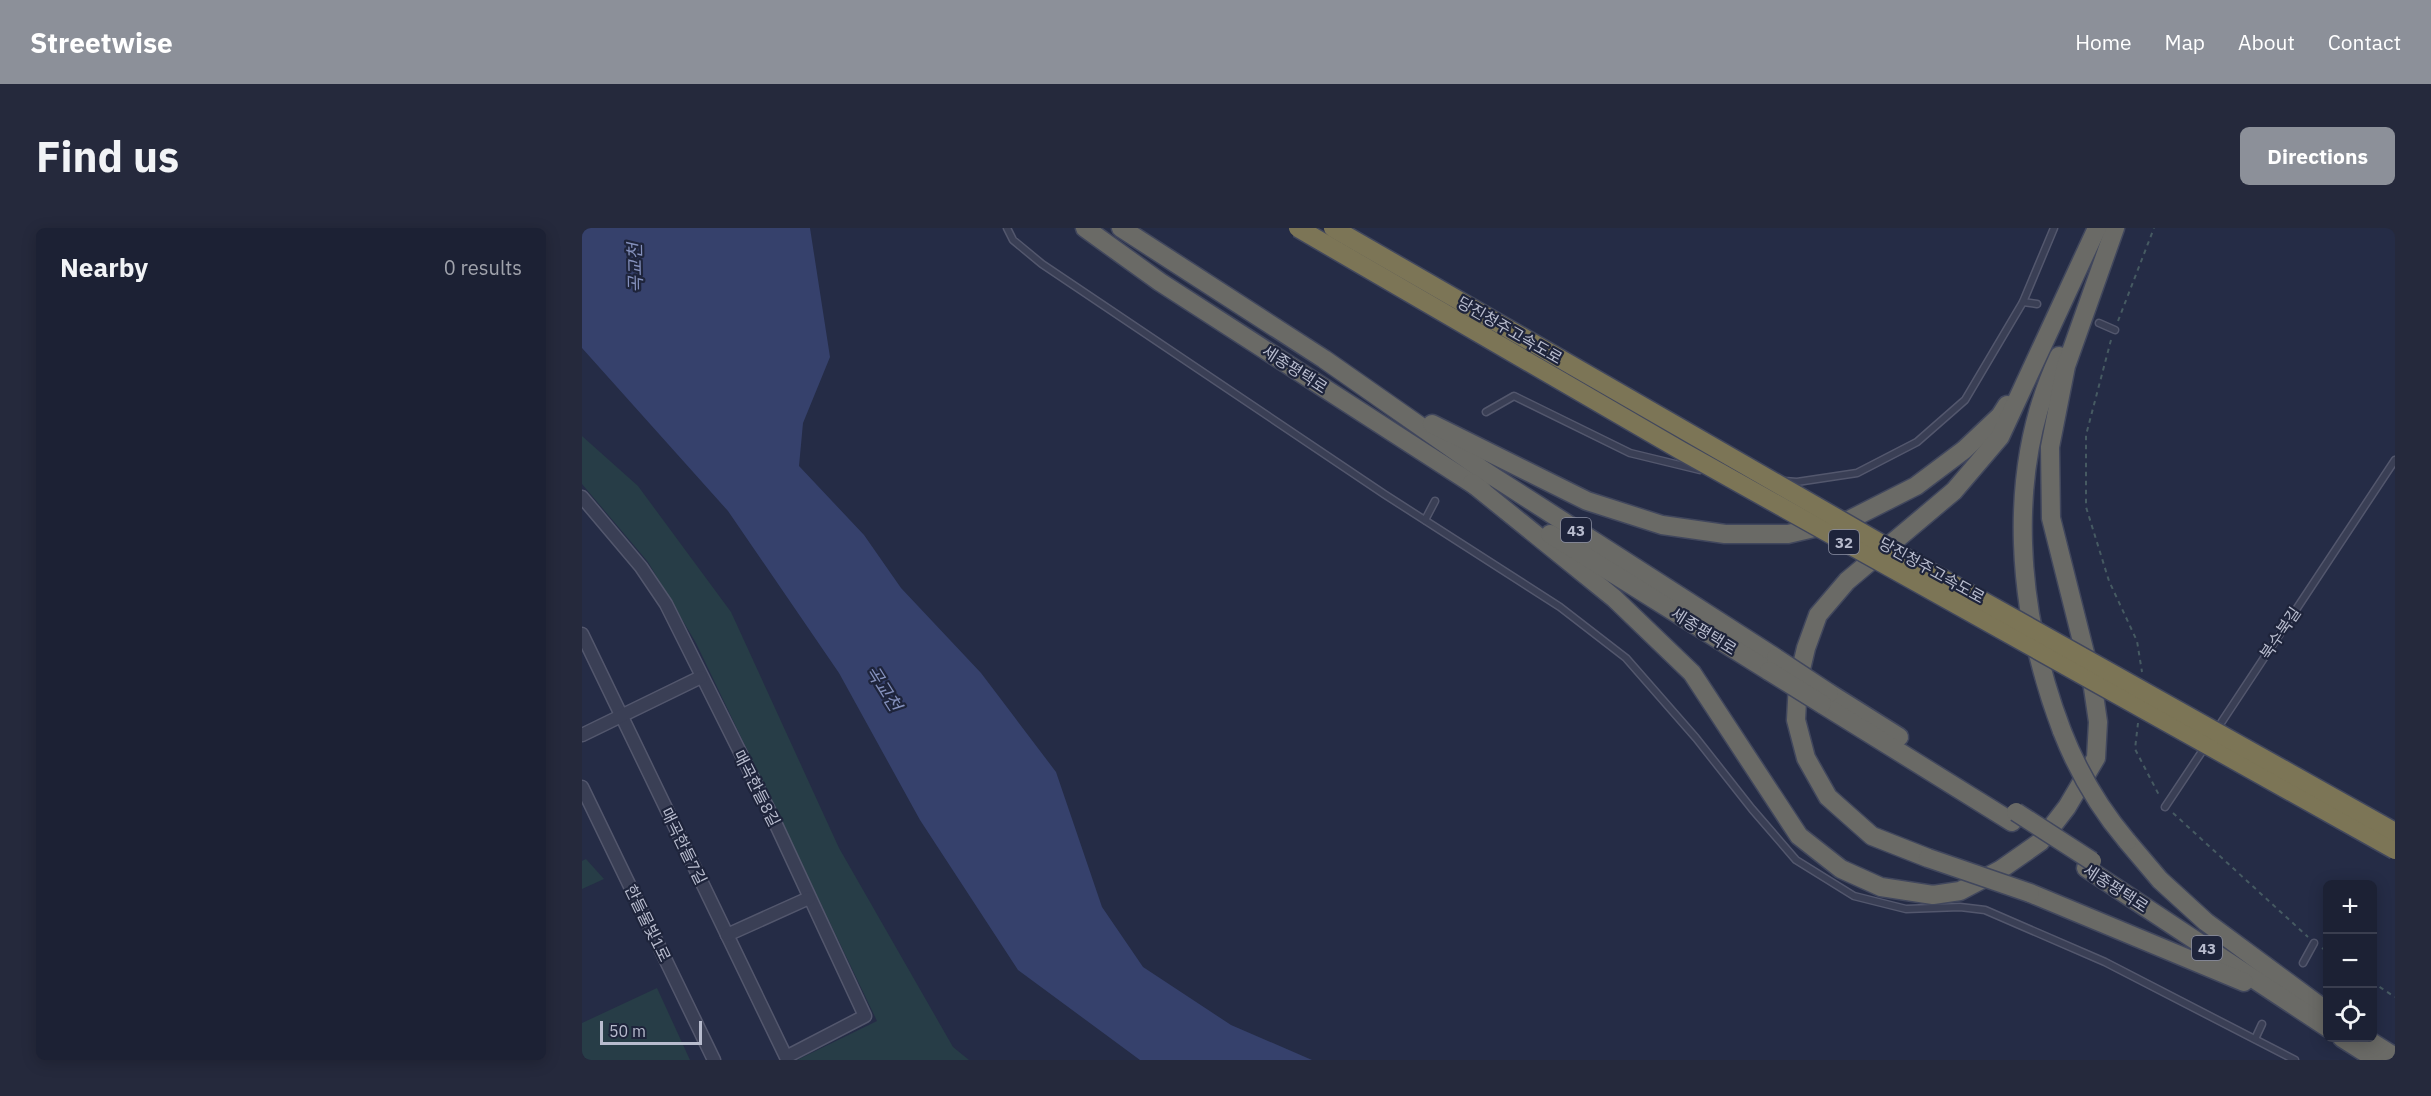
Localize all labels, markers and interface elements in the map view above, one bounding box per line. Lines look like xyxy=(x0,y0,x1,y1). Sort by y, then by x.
text: Streetwise xyxy=(30,24,173,61)
text: Home xyxy=(2075,28,2132,56)
text: Map xyxy=(2165,28,2205,56)
text: About xyxy=(2238,28,2295,56)
text: Contact xyxy=(2328,28,2401,56)
button: Directions xyxy=(2240,127,2395,185)
text: Find us xyxy=(36,129,179,184)
water label: 곡교천 xyxy=(623,241,647,293)
text: Nearby xyxy=(60,250,148,284)
text: 0 results xyxy=(444,254,522,281)
street label: 당진청주고속도로 xyxy=(1454,292,1566,368)
street label: 세종평택로 xyxy=(1259,341,1332,398)
road number: 43 xyxy=(1561,518,1591,542)
road number: 32 xyxy=(1829,530,1859,554)
street label: 당진청주고속도로 xyxy=(1876,533,1989,607)
street label: 세종평택로 xyxy=(1667,603,1741,659)
street label: 북수북길 xyxy=(2255,603,2305,663)
water label: 곡교천 xyxy=(861,661,908,717)
street label: 매곡한들8길 xyxy=(729,746,785,830)
street label: 매곡한들7길 xyxy=(657,804,711,888)
street label: 세종평택로 xyxy=(2080,860,2153,917)
map controls xyxy=(2323,880,2377,1042)
button: + xyxy=(2323,880,2377,934)
street label: 한들물빛1로 xyxy=(621,881,675,965)
button: − xyxy=(2323,934,2377,988)
road number: 43 xyxy=(2192,936,2222,960)
button: locate xyxy=(2323,988,2377,1042)
scale bar xyxy=(600,1018,702,1046)
text: 50 m xyxy=(609,1021,646,1041)

